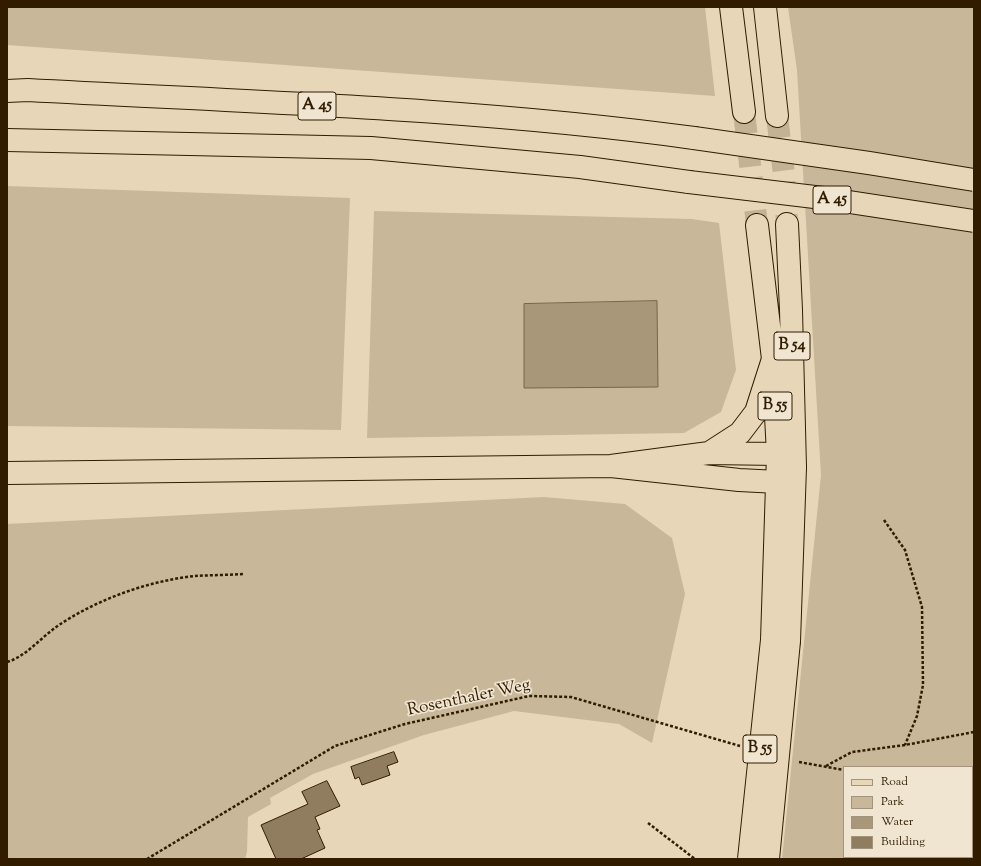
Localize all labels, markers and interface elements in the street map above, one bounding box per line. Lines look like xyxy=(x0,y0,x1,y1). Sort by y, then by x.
road number: A 45 xyxy=(298,92,336,120)
road number: A 45 xyxy=(813,186,851,214)
road number: B 54 xyxy=(774,332,810,360)
road number: B 55 xyxy=(758,392,792,420)
street label: Rosenthaler Weg xyxy=(406,676,532,722)
road number: B 55 xyxy=(743,735,777,763)
legend xyxy=(843,766,973,858)
text: Road xyxy=(881,773,908,791)
text: Park xyxy=(881,793,904,811)
text: Water xyxy=(881,813,913,831)
text: Building xyxy=(881,833,925,851)

